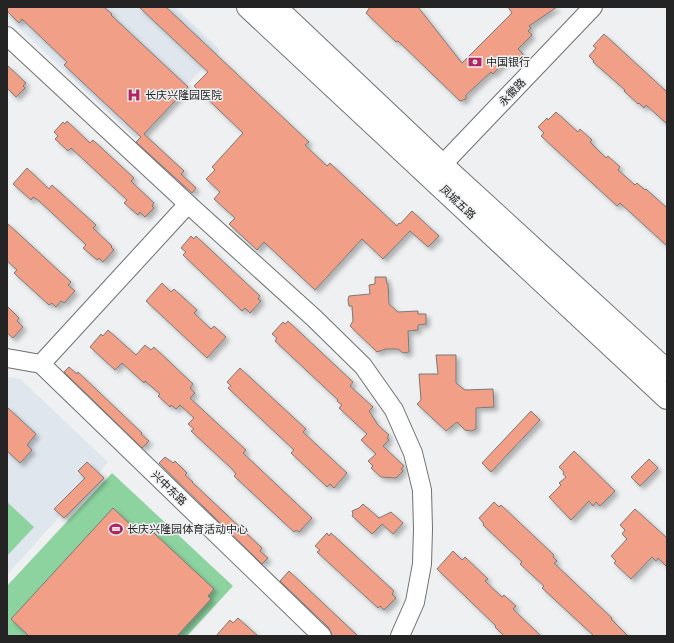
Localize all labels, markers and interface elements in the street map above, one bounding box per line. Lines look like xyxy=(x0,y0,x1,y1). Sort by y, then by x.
bank icon: 中国银行 xyxy=(467,54,483,70)
place label: 中国银行 xyxy=(486,55,530,69)
street label: 永徽路 xyxy=(496,75,528,109)
hospital icon: 长庆兴隆园医院 xyxy=(126,87,142,103)
place label: 长庆兴隆园医院 xyxy=(145,88,222,102)
street label: 凤城五路 xyxy=(437,182,479,222)
street label: 兴中东路 xyxy=(148,468,190,508)
sports icon: 长庆兴隆园体育活动中心 xyxy=(108,521,124,537)
place label: 长庆兴隆园体育活动中心 xyxy=(127,522,248,536)

